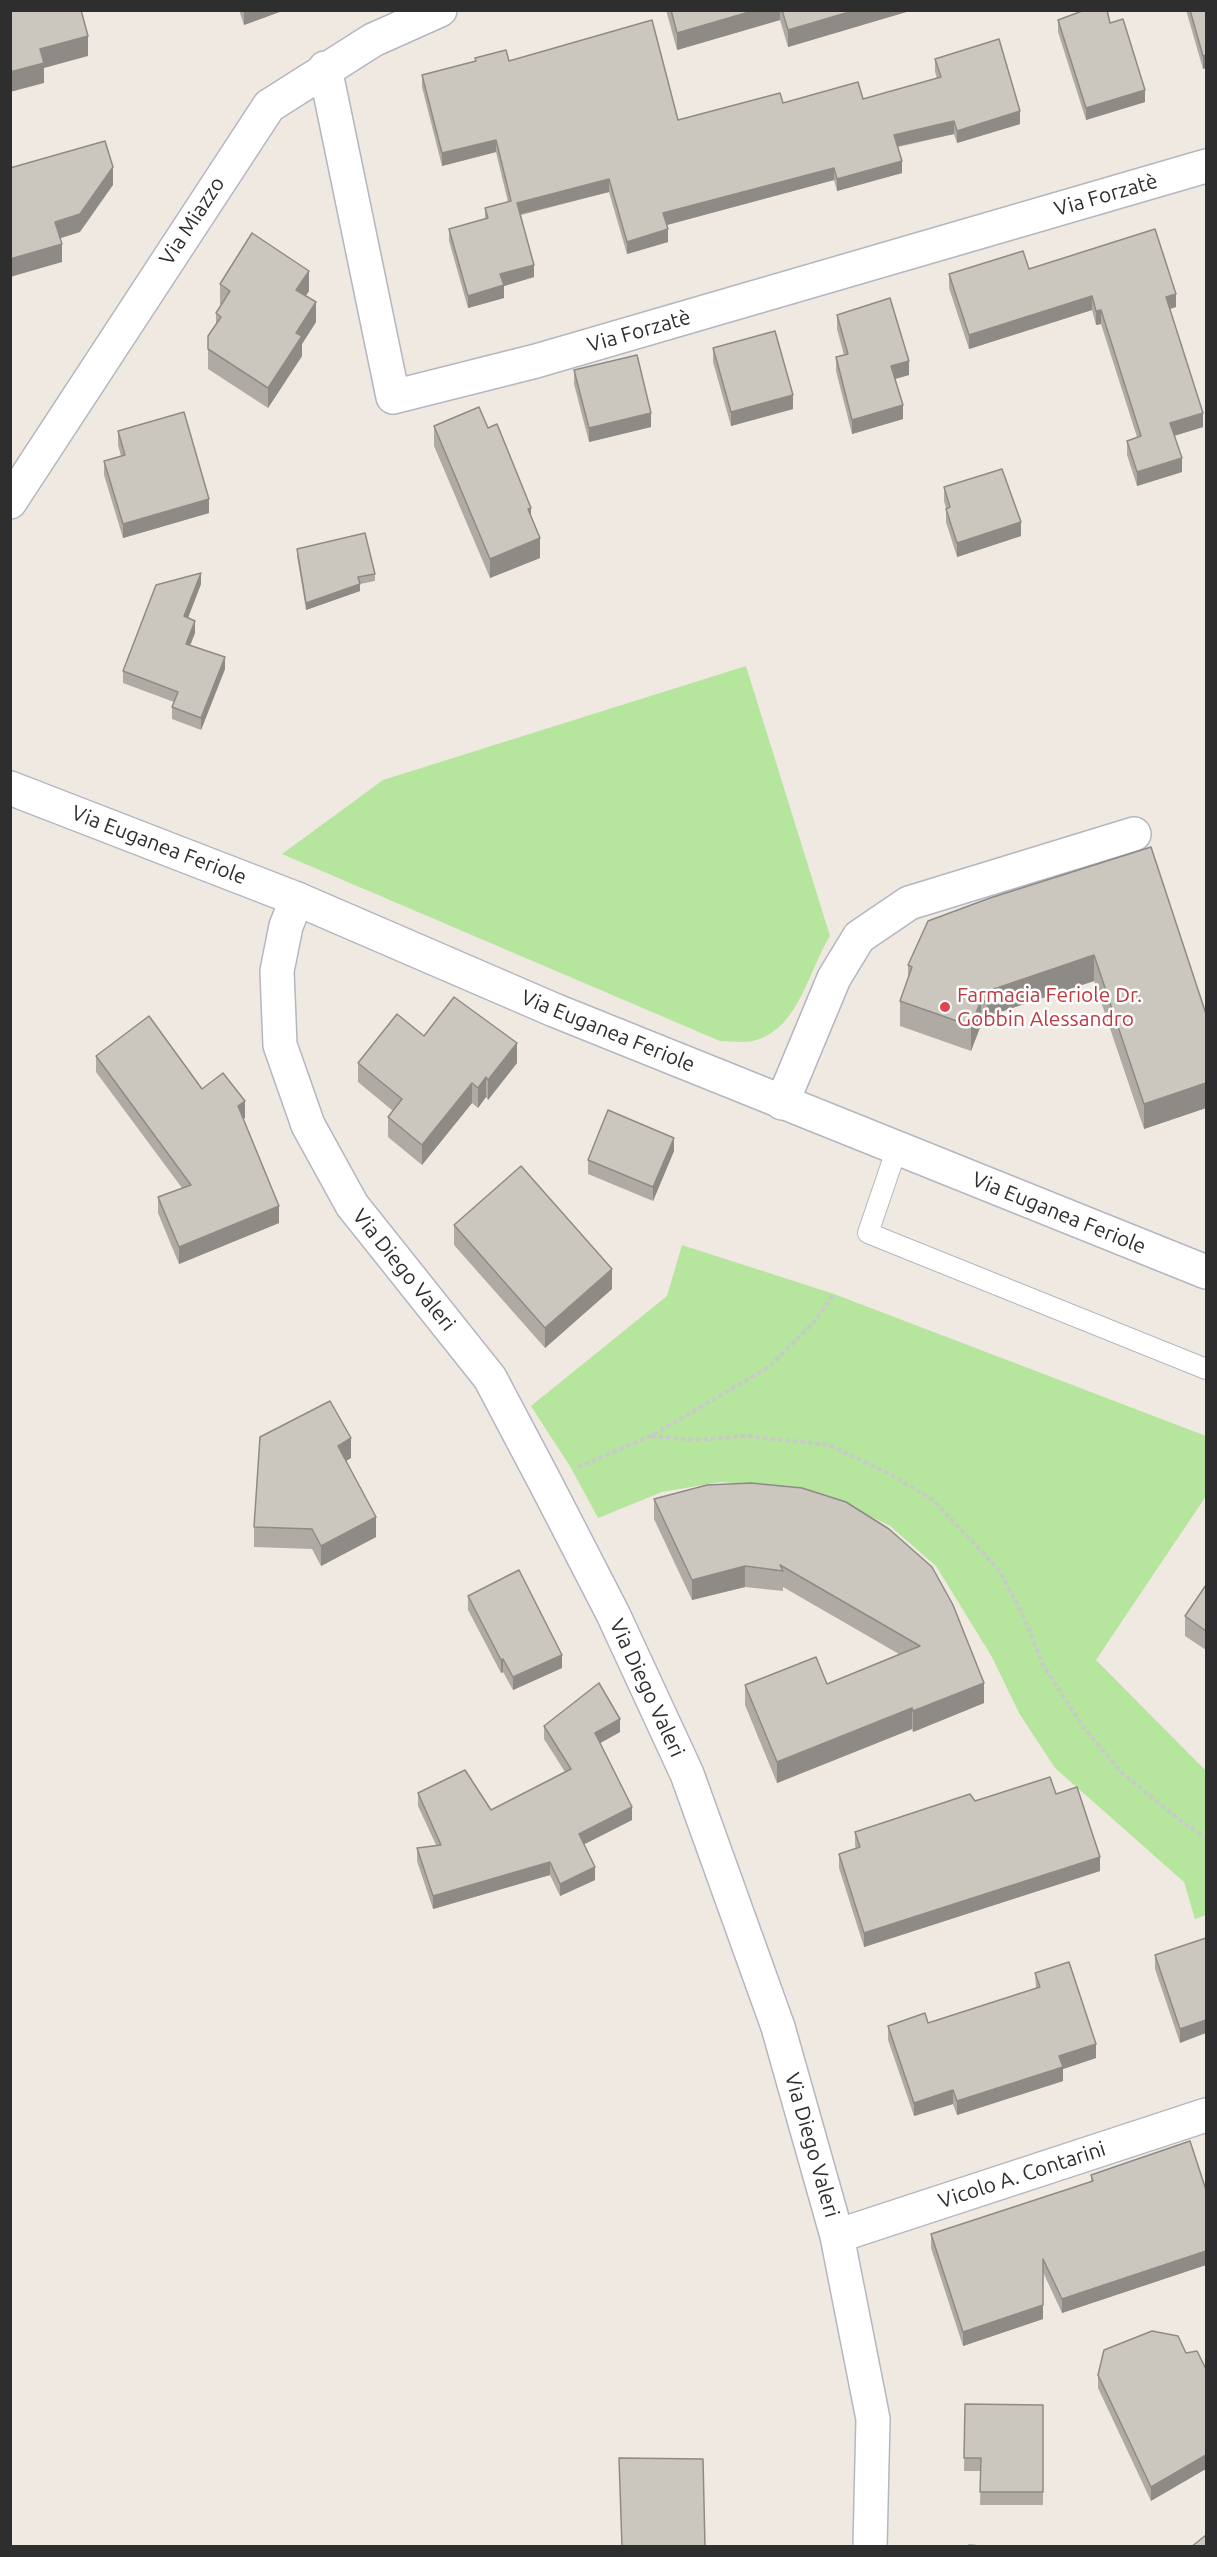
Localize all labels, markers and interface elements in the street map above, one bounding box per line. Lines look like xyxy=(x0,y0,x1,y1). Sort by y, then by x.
street label: Via Forzatè xyxy=(1051,168,1161,222)
street label: Via Miazzo xyxy=(154,172,230,270)
street label: Via Forzatè xyxy=(584,304,694,358)
street label: Via Euganea Feriole xyxy=(68,800,250,890)
place label: Farmacia Feriole Dr. Gobbin Alessandro xyxy=(957,982,1142,1032)
street label: Via Euganea Feriole xyxy=(517,985,699,1077)
marker: Farmacia Feriole Dr. Gobbin Alessandro xyxy=(938,1000,952,1014)
street label: Via Euganea Feriole xyxy=(968,1167,1150,1259)
street label: Via Diego Valeri xyxy=(347,1204,461,1336)
street label: Via Diego Valeri xyxy=(604,1615,690,1761)
street label: Via Diego Valeri xyxy=(779,2070,845,2220)
street label: Vicolo A. Contarini xyxy=(935,2136,1109,2214)

